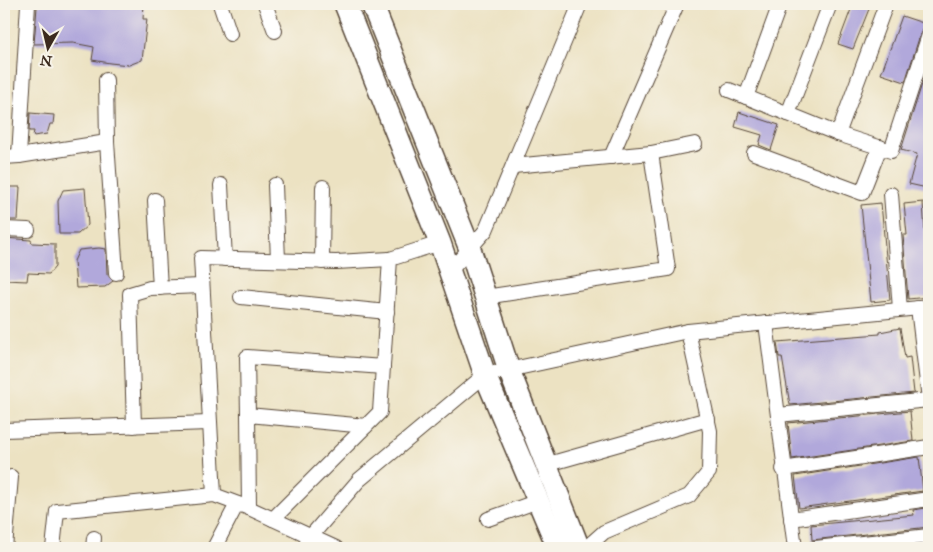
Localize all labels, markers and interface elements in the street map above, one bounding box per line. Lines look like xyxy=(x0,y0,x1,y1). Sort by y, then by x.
north arrow xyxy=(22,22,72,72)
text: N xyxy=(39,51,53,70)

